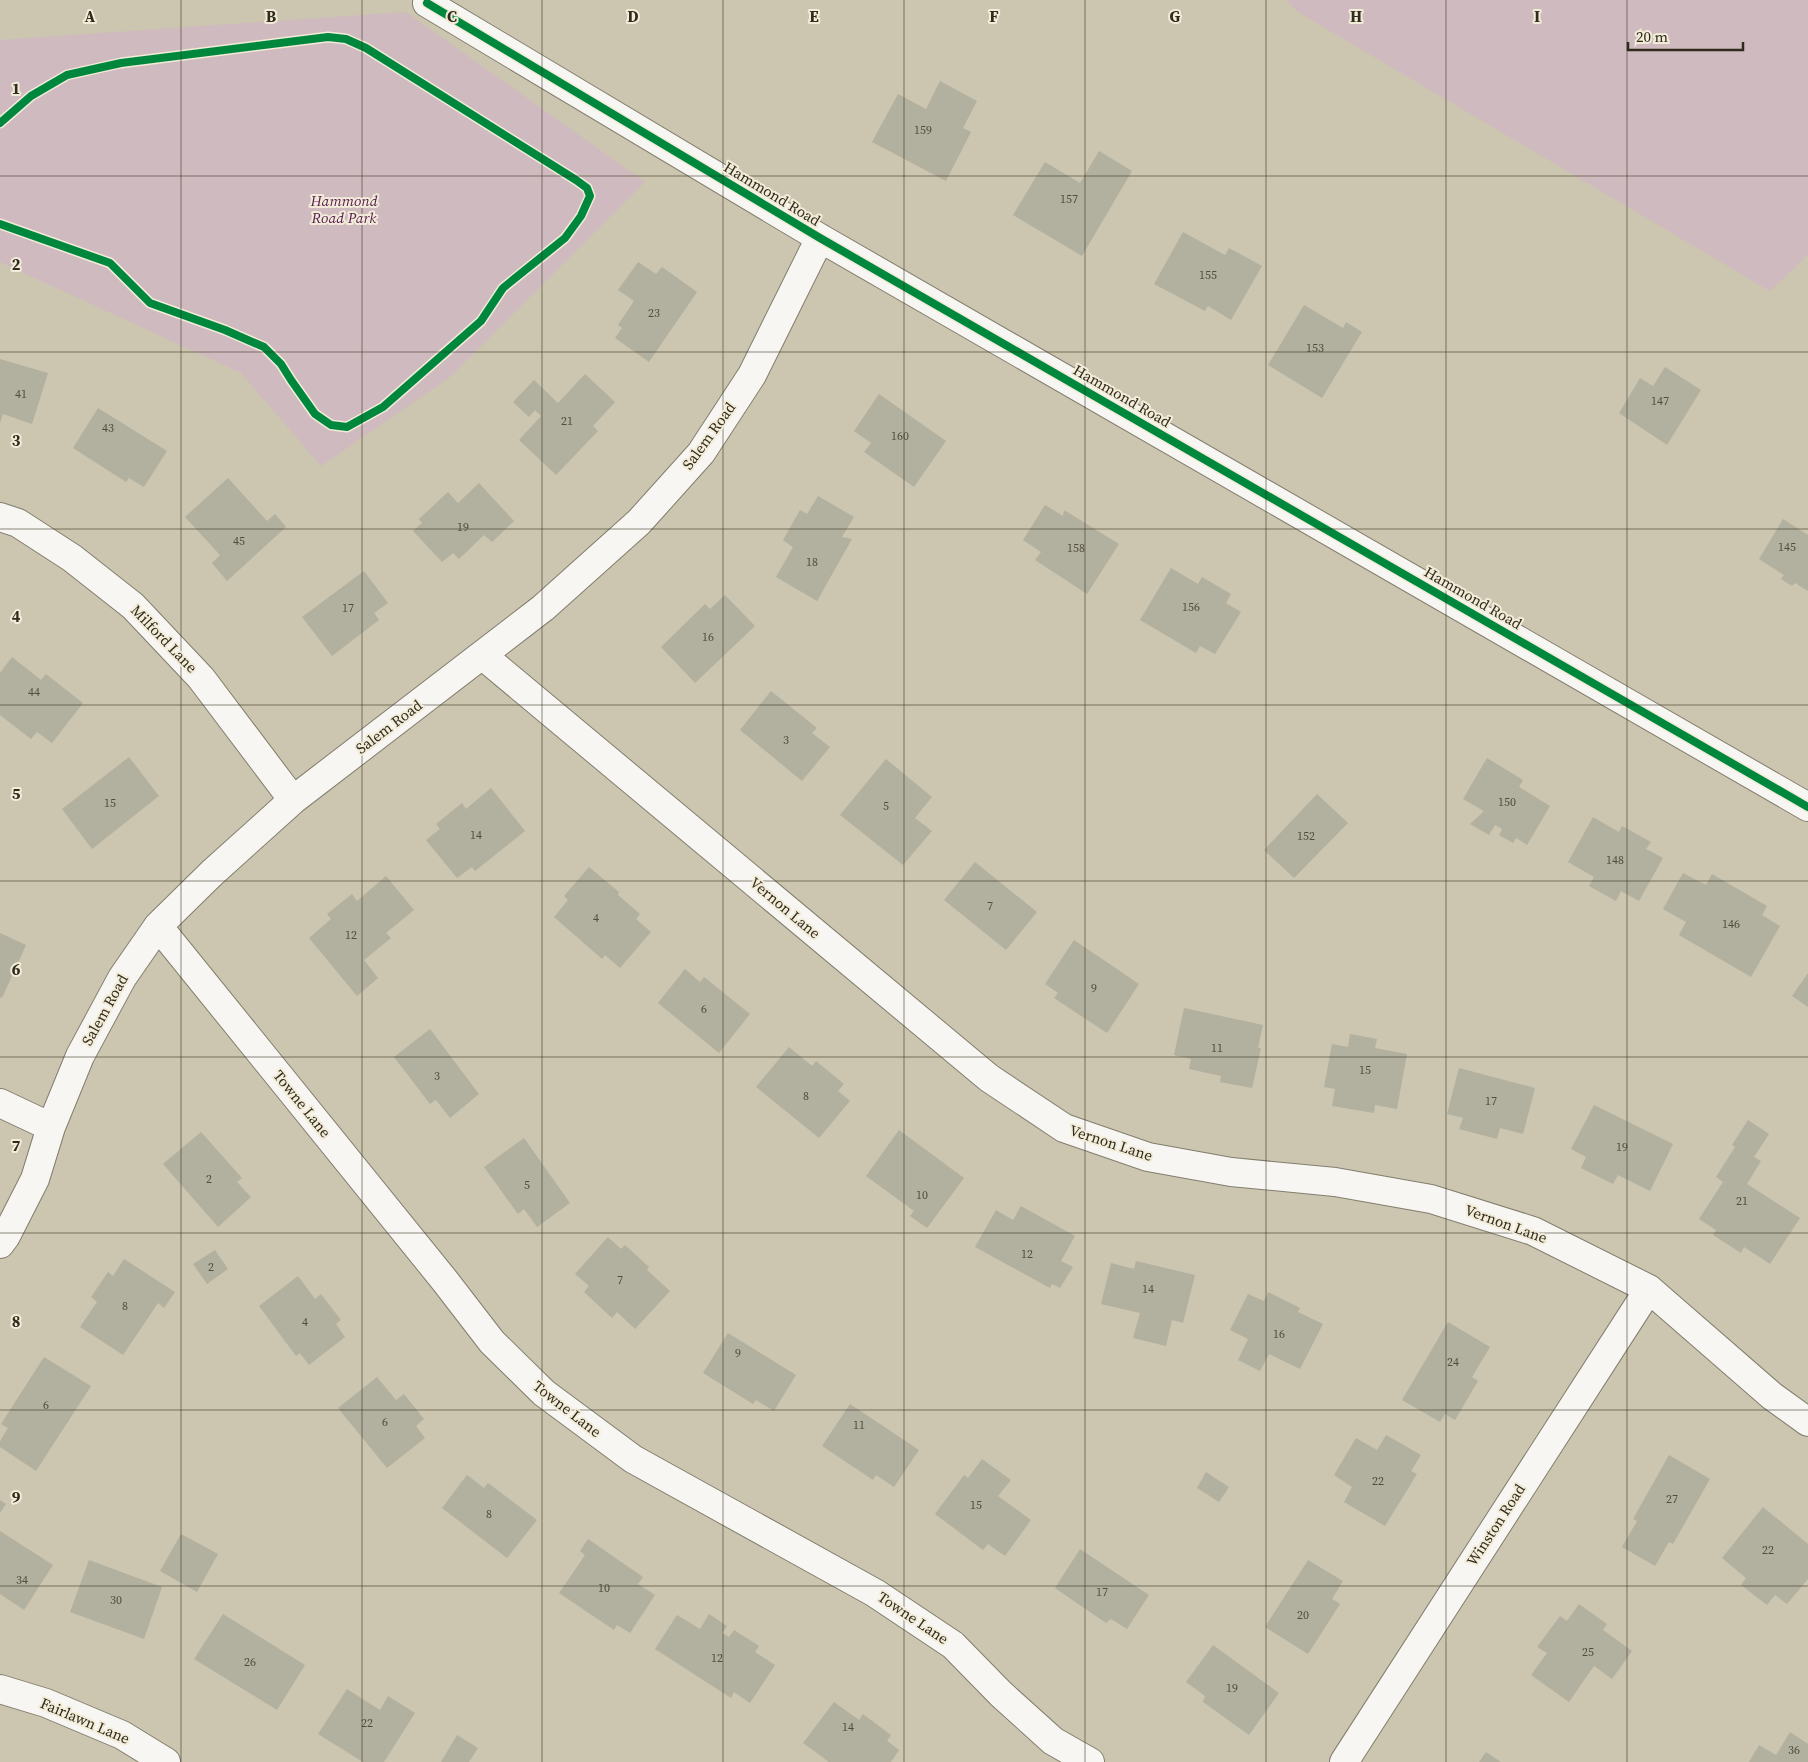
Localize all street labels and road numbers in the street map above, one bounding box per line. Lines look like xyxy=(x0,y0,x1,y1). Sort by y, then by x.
street label: Hammond Road xyxy=(720,156,825,231)
street label: Hammond Road xyxy=(1070,359,1175,432)
street label: Salem Road xyxy=(677,397,740,474)
street label: Hammond Road xyxy=(1421,561,1526,634)
street label: Milford Lane xyxy=(127,600,202,678)
street label: Salem Road xyxy=(351,694,427,759)
street label: Vernon Lane xyxy=(746,872,825,944)
street label: Salem Road xyxy=(76,970,133,1049)
street label: Towne Lane xyxy=(269,1066,336,1142)
street label: Vernon Lane xyxy=(1067,1119,1156,1166)
street label: Vernon Lane xyxy=(1462,1199,1551,1248)
street label: Towne Lane xyxy=(529,1375,606,1442)
street label: Winston Road xyxy=(1461,1479,1530,1570)
street label: Towne Lane xyxy=(874,1586,953,1649)
street label: Fairlawn Lane xyxy=(37,1692,133,1749)

